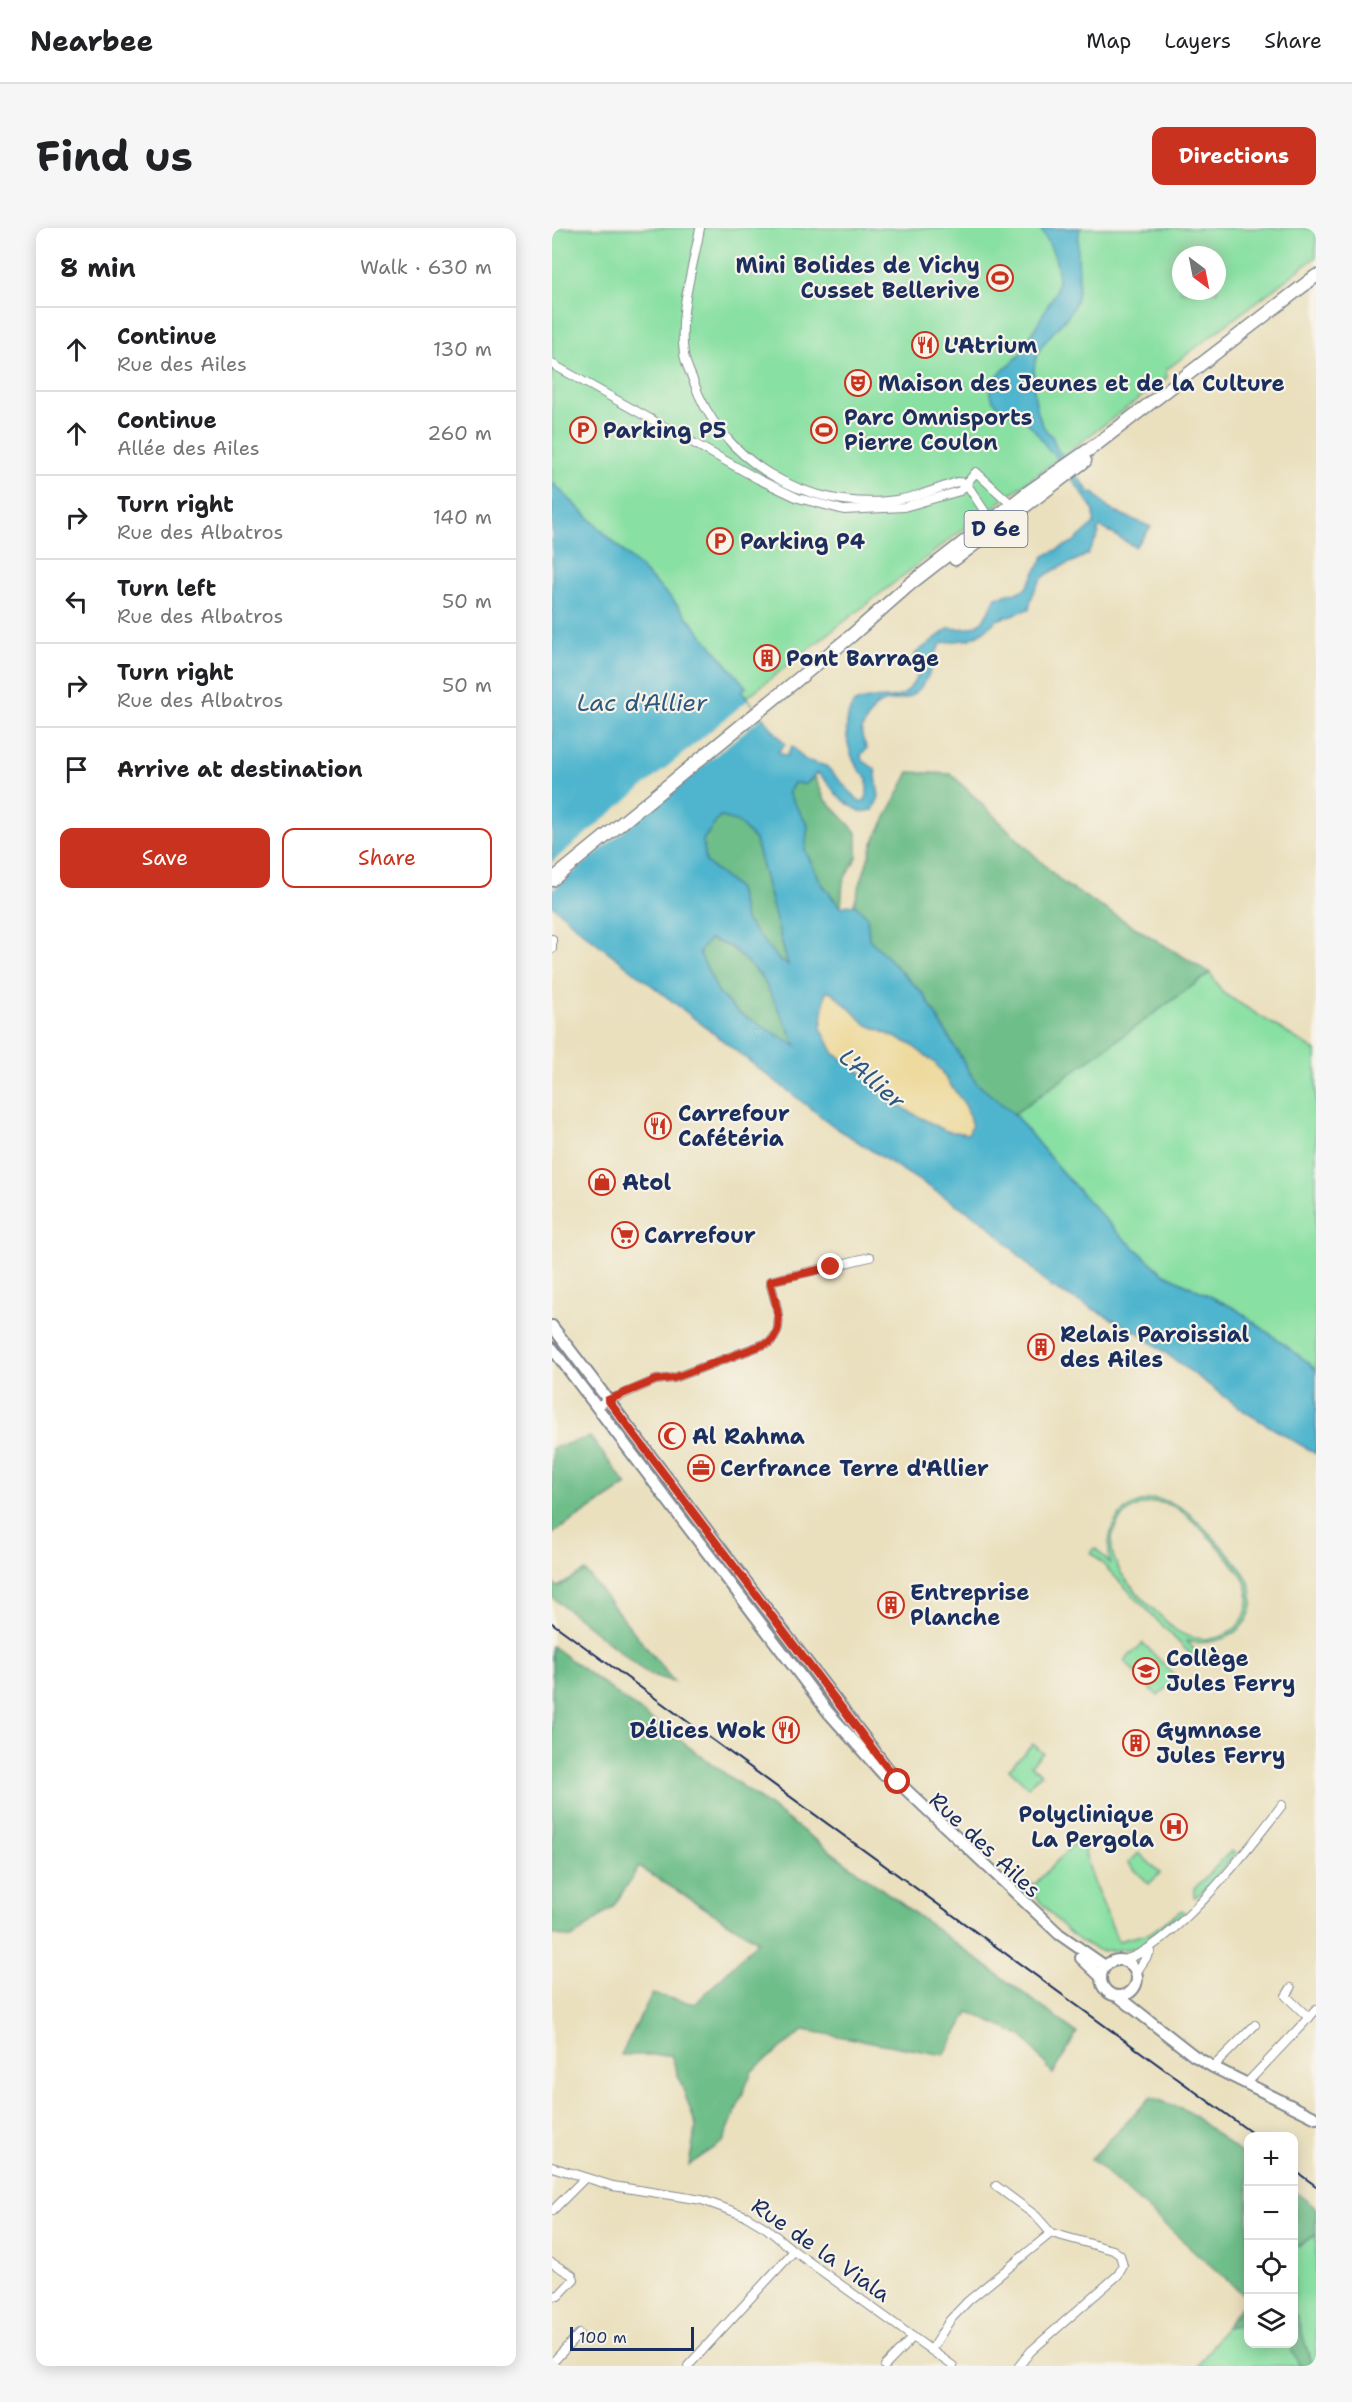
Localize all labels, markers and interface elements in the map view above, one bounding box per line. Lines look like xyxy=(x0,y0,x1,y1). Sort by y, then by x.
text: Nearbee xyxy=(30,22,153,60)
text: Map xyxy=(1086,27,1131,55)
text: Layers xyxy=(1164,27,1231,55)
text: Share xyxy=(1264,27,1322,55)
button: Directions xyxy=(1152,127,1316,185)
text: Find us xyxy=(36,128,193,184)
north arrow xyxy=(1172,246,1226,300)
text: 8 min xyxy=(60,250,136,285)
place label: Mini Bolides de Vichy Cusset Bellerive xyxy=(736,251,980,305)
text: Walk · 630 m xyxy=(360,254,492,280)
sports icon: Mini Bolides de Vichy Cusset Bellerive xyxy=(985,263,1015,293)
text: Continue xyxy=(117,322,217,351)
restaurant icon: L'Atrium xyxy=(910,330,940,360)
place label: L'Atrium xyxy=(944,331,1037,360)
icon: ahead xyxy=(60,333,93,366)
text: 130 m xyxy=(433,336,492,362)
text: Rue des Ailes xyxy=(117,351,247,377)
theatre icon: Maison des Jeunes et de la Culture xyxy=(843,368,873,398)
place label: Maison des Jeunes et de la Culture xyxy=(878,369,1285,398)
place label: Parc Omnisports Pierre Coulon xyxy=(844,403,1032,457)
text: Continue xyxy=(117,406,217,435)
parking icon: Parking P5 xyxy=(568,415,598,445)
sports icon: Parc Omnisports Pierre Coulon xyxy=(809,415,839,445)
place label: Parking P5 xyxy=(603,416,727,445)
icon: ahead xyxy=(60,417,93,450)
text: 260 m xyxy=(427,420,492,446)
text: Allée des Ailes xyxy=(117,435,260,461)
text: Turn right xyxy=(117,490,234,519)
icon: right xyxy=(60,501,93,534)
text: 140 m xyxy=(433,504,492,530)
road number: D 6e xyxy=(964,511,1028,547)
text: Rue des Albatros xyxy=(117,519,283,545)
parking icon: Parking P4 xyxy=(705,526,735,556)
place label: Parking P4 xyxy=(740,527,866,556)
text: Turn left xyxy=(117,574,216,603)
icon: left xyxy=(60,585,93,618)
text: 50 m xyxy=(442,588,492,614)
text: Rue des Albatros xyxy=(117,603,283,629)
building icon: Pont Barrage xyxy=(752,643,782,673)
place label: Pont Barrage xyxy=(786,644,939,673)
text: Turn right xyxy=(117,658,234,687)
icon: right xyxy=(60,669,93,702)
text: 50 m xyxy=(442,672,492,698)
text: Rue des Albatros xyxy=(117,687,283,713)
water label: Lac d'Allier xyxy=(577,687,708,719)
icon: arrive xyxy=(60,753,93,786)
text: Arrive at destination xyxy=(117,755,363,784)
button: Save xyxy=(60,828,270,888)
button: Share xyxy=(282,828,492,888)
water label: L'Allier xyxy=(832,1041,913,1117)
place label: Carrefour Cafétéria xyxy=(678,1099,790,1153)
restaurant icon: Carrefour Cafétéria xyxy=(643,1111,673,1141)
shop icon: Atol xyxy=(587,1167,617,1197)
place label: Atol xyxy=(622,1168,672,1197)
supermarket icon: Carrefour xyxy=(610,1220,640,1250)
place label: Carrefour xyxy=(644,1221,756,1250)
route end xyxy=(817,1253,843,1279)
place label: Relais Paroissial des Ailes xyxy=(1060,1320,1250,1374)
building icon: Relais Paroissial des Ailes xyxy=(1026,1332,1056,1362)
mosque icon: Al Rahma xyxy=(657,1421,687,1451)
place label: Al Rahma xyxy=(692,1422,805,1451)
office icon: Cerfrance Terre d'Allier xyxy=(686,1453,716,1483)
place label: Cerfrance Terre d'Allier xyxy=(720,1454,989,1483)
place label: Entreprise Planche xyxy=(910,1578,1030,1632)
building icon: Entreprise Planche xyxy=(876,1590,906,1620)
place label: Collège Jules Ferry xyxy=(1166,1644,1295,1698)
school or university icon: Collège Jules Ferry xyxy=(1131,1656,1161,1686)
restaurant icon: Délices Wok xyxy=(771,1715,801,1745)
place label: Délices Wok xyxy=(630,1716,766,1745)
place label: Gymnase Jules Ferry xyxy=(1156,1716,1285,1770)
building icon: Gymnase Jules Ferry xyxy=(1121,1728,1151,1758)
route start xyxy=(884,1768,910,1794)
street label: Rue des Ailes xyxy=(923,1786,1047,1904)
place label: Polyclinique La Pergola xyxy=(1019,1800,1154,1854)
hospital icon: Polyclinique La Pergola xyxy=(1159,1812,1189,1842)
map controls xyxy=(1244,2132,1298,2348)
button: + xyxy=(1244,2132,1298,2186)
button: − xyxy=(1244,2186,1298,2240)
street label: Rue de la Viala xyxy=(746,2191,896,2309)
button: locate xyxy=(1244,2240,1298,2294)
button: layers xyxy=(1244,2294,1298,2348)
scale bar xyxy=(570,2324,694,2352)
text: 100 m xyxy=(579,2327,627,2348)

